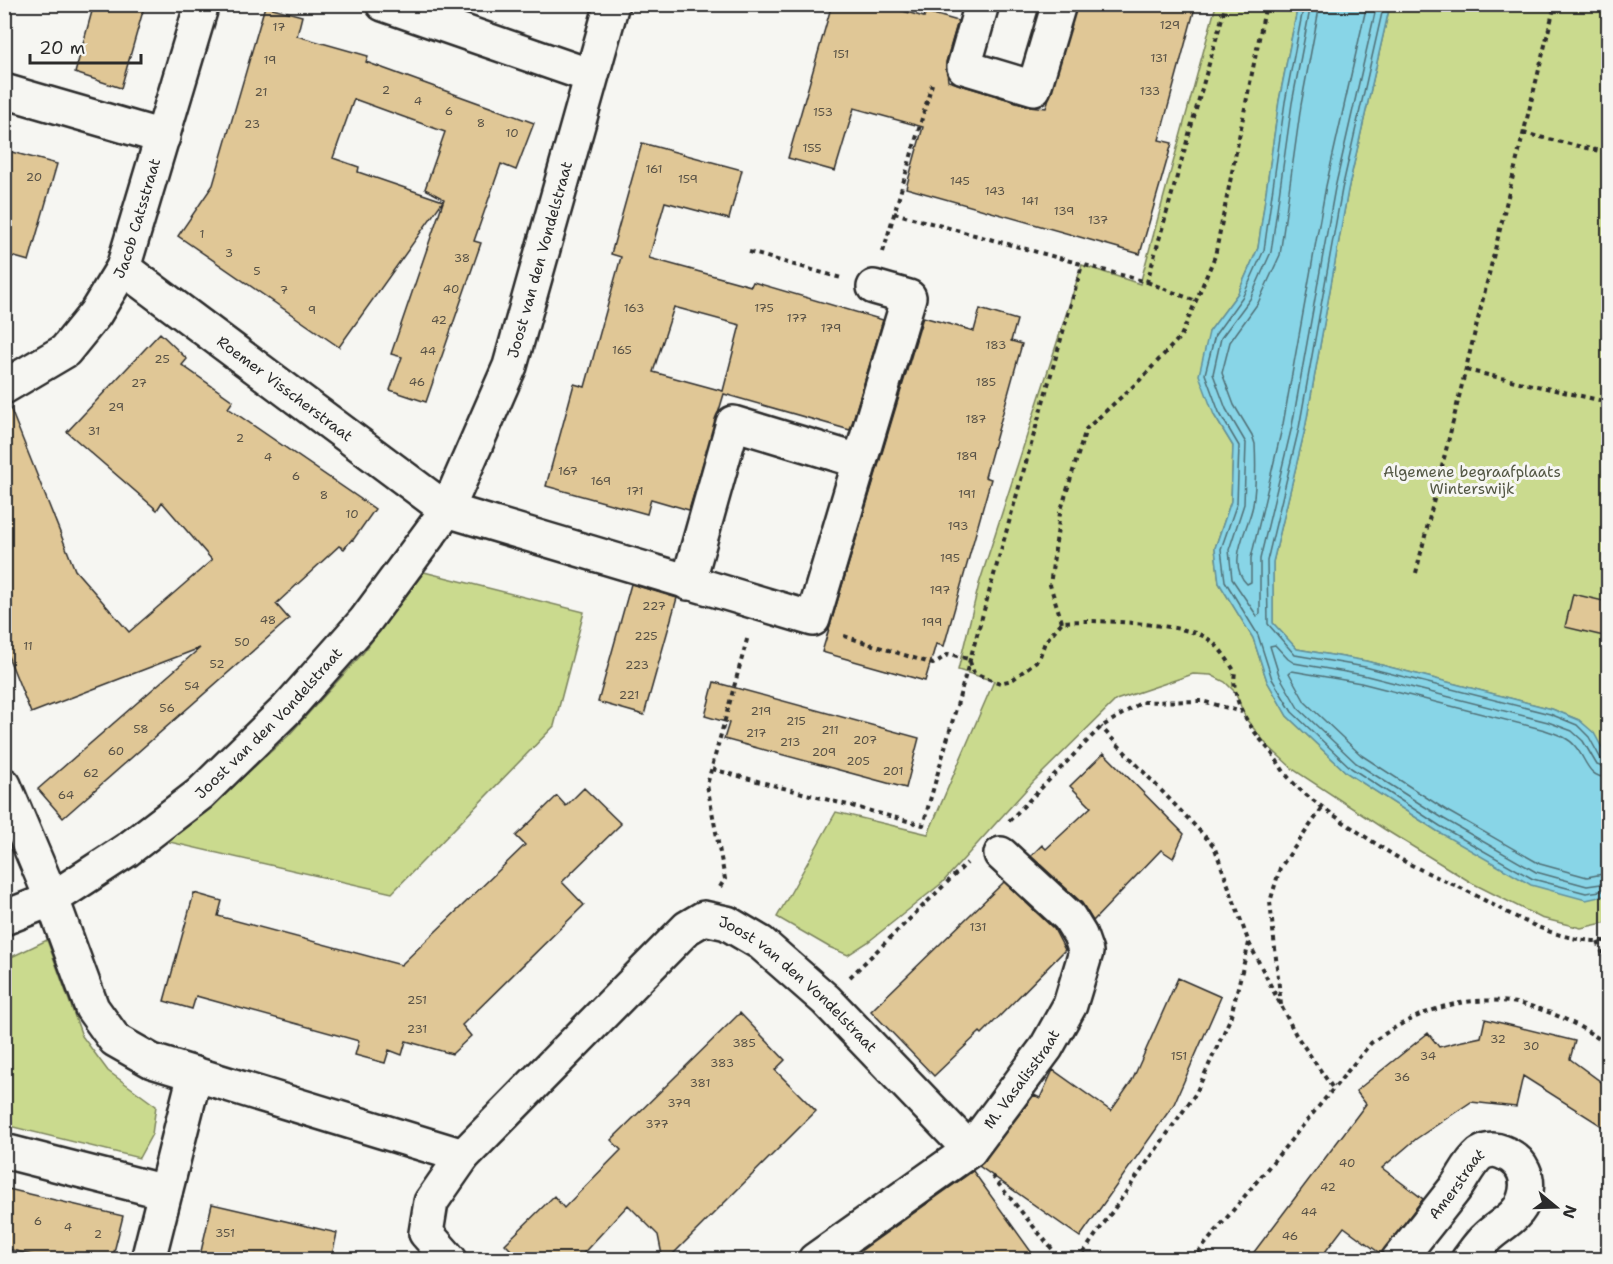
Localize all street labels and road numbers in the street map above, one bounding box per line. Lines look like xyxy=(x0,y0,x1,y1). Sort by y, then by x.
street label: Jacob Catsstraat xyxy=(109,156,165,282)
street label: Joost van den Vondelstraat xyxy=(503,159,577,360)
street label: Roemer Visscherstraat xyxy=(213,332,357,446)
street label: Joost van den Vondelstraat xyxy=(191,643,347,803)
street label: Joost van den Vondelstraat xyxy=(717,911,881,1057)
street label: M. Vasalisstraat xyxy=(979,1026,1064,1133)
street label: Amerstraat xyxy=(1424,1144,1488,1224)

